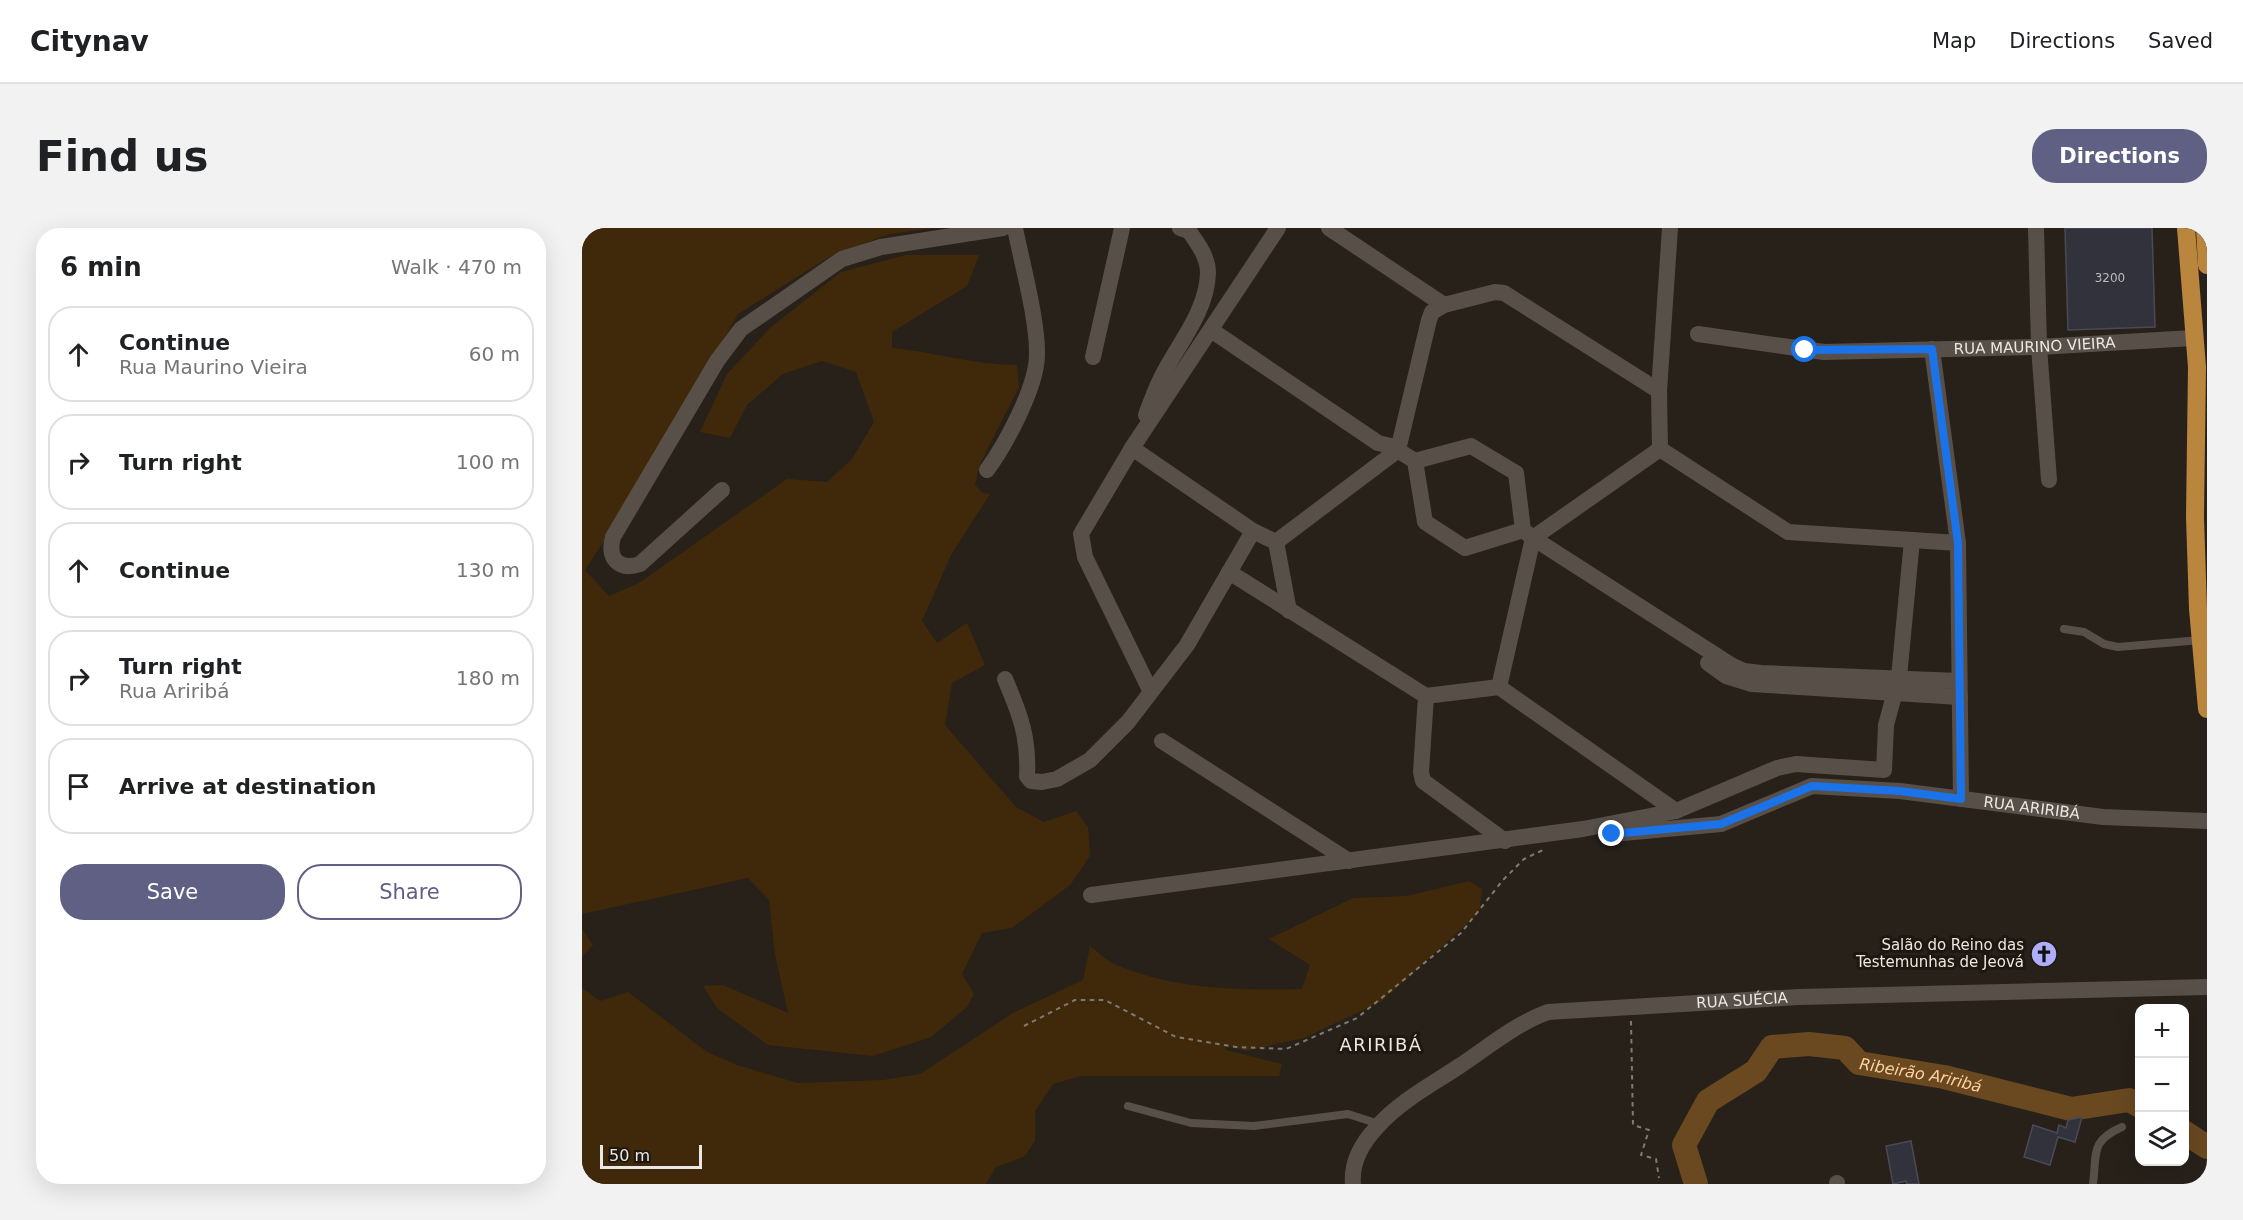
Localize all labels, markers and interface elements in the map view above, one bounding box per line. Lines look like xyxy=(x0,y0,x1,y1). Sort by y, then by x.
text: Citynav xyxy=(30,25,149,58)
text: Map xyxy=(1932,29,1976,53)
text: Directions xyxy=(2009,29,2115,53)
text: Saved xyxy=(2148,29,2213,53)
button: Directions xyxy=(2032,129,2207,183)
text: Find us xyxy=(36,132,209,181)
text: 6 min xyxy=(60,252,142,282)
text: Walk · 470 m xyxy=(391,255,522,279)
house number: 3200 xyxy=(2095,271,2125,285)
text: Continue xyxy=(119,330,230,355)
street label: RUA MAURINO VIEIRA xyxy=(1953,333,2117,358)
route start xyxy=(1791,336,1817,362)
icon: ahead xyxy=(62,338,95,371)
text: 60 m xyxy=(469,342,520,366)
text: Rua Maurino Vieira xyxy=(119,355,308,379)
icon: right xyxy=(62,446,95,479)
text: Turn right xyxy=(119,450,242,475)
text: 100 m xyxy=(456,450,520,474)
icon: ahead xyxy=(62,554,95,587)
text: Continue xyxy=(119,558,230,583)
text: 130 m xyxy=(456,558,520,582)
text: Turn right xyxy=(119,654,242,679)
icon: right xyxy=(62,662,95,695)
text: 180 m xyxy=(456,666,520,690)
text: Rua Ariribá xyxy=(119,679,229,703)
icon: arrive xyxy=(62,770,95,803)
text: Arrive at destination xyxy=(119,774,376,799)
street label: RUA ARIRIBÁ xyxy=(1982,793,2082,823)
route end xyxy=(1598,820,1624,846)
button: Save xyxy=(60,864,285,920)
button: Share xyxy=(297,864,522,920)
place label: Salão do Reino das Testemunhas de Jeová xyxy=(1855,936,2024,971)
church icon: Salão do Reino das Testemunhas de Jeová xyxy=(2029,939,2059,969)
street label: RUA SUÉCIA xyxy=(1696,989,1789,1012)
map controls xyxy=(2135,1004,2189,1166)
button: + xyxy=(2135,1004,2189,1058)
district label: ARIRIBÁ xyxy=(1339,1034,1423,1055)
water label: Ribeirão Ariribá xyxy=(1858,1054,1984,1096)
button: − xyxy=(2135,1058,2189,1112)
button: layers xyxy=(2135,1112,2189,1166)
scale bar xyxy=(600,1142,702,1170)
text: 50 m xyxy=(609,1146,650,1165)

